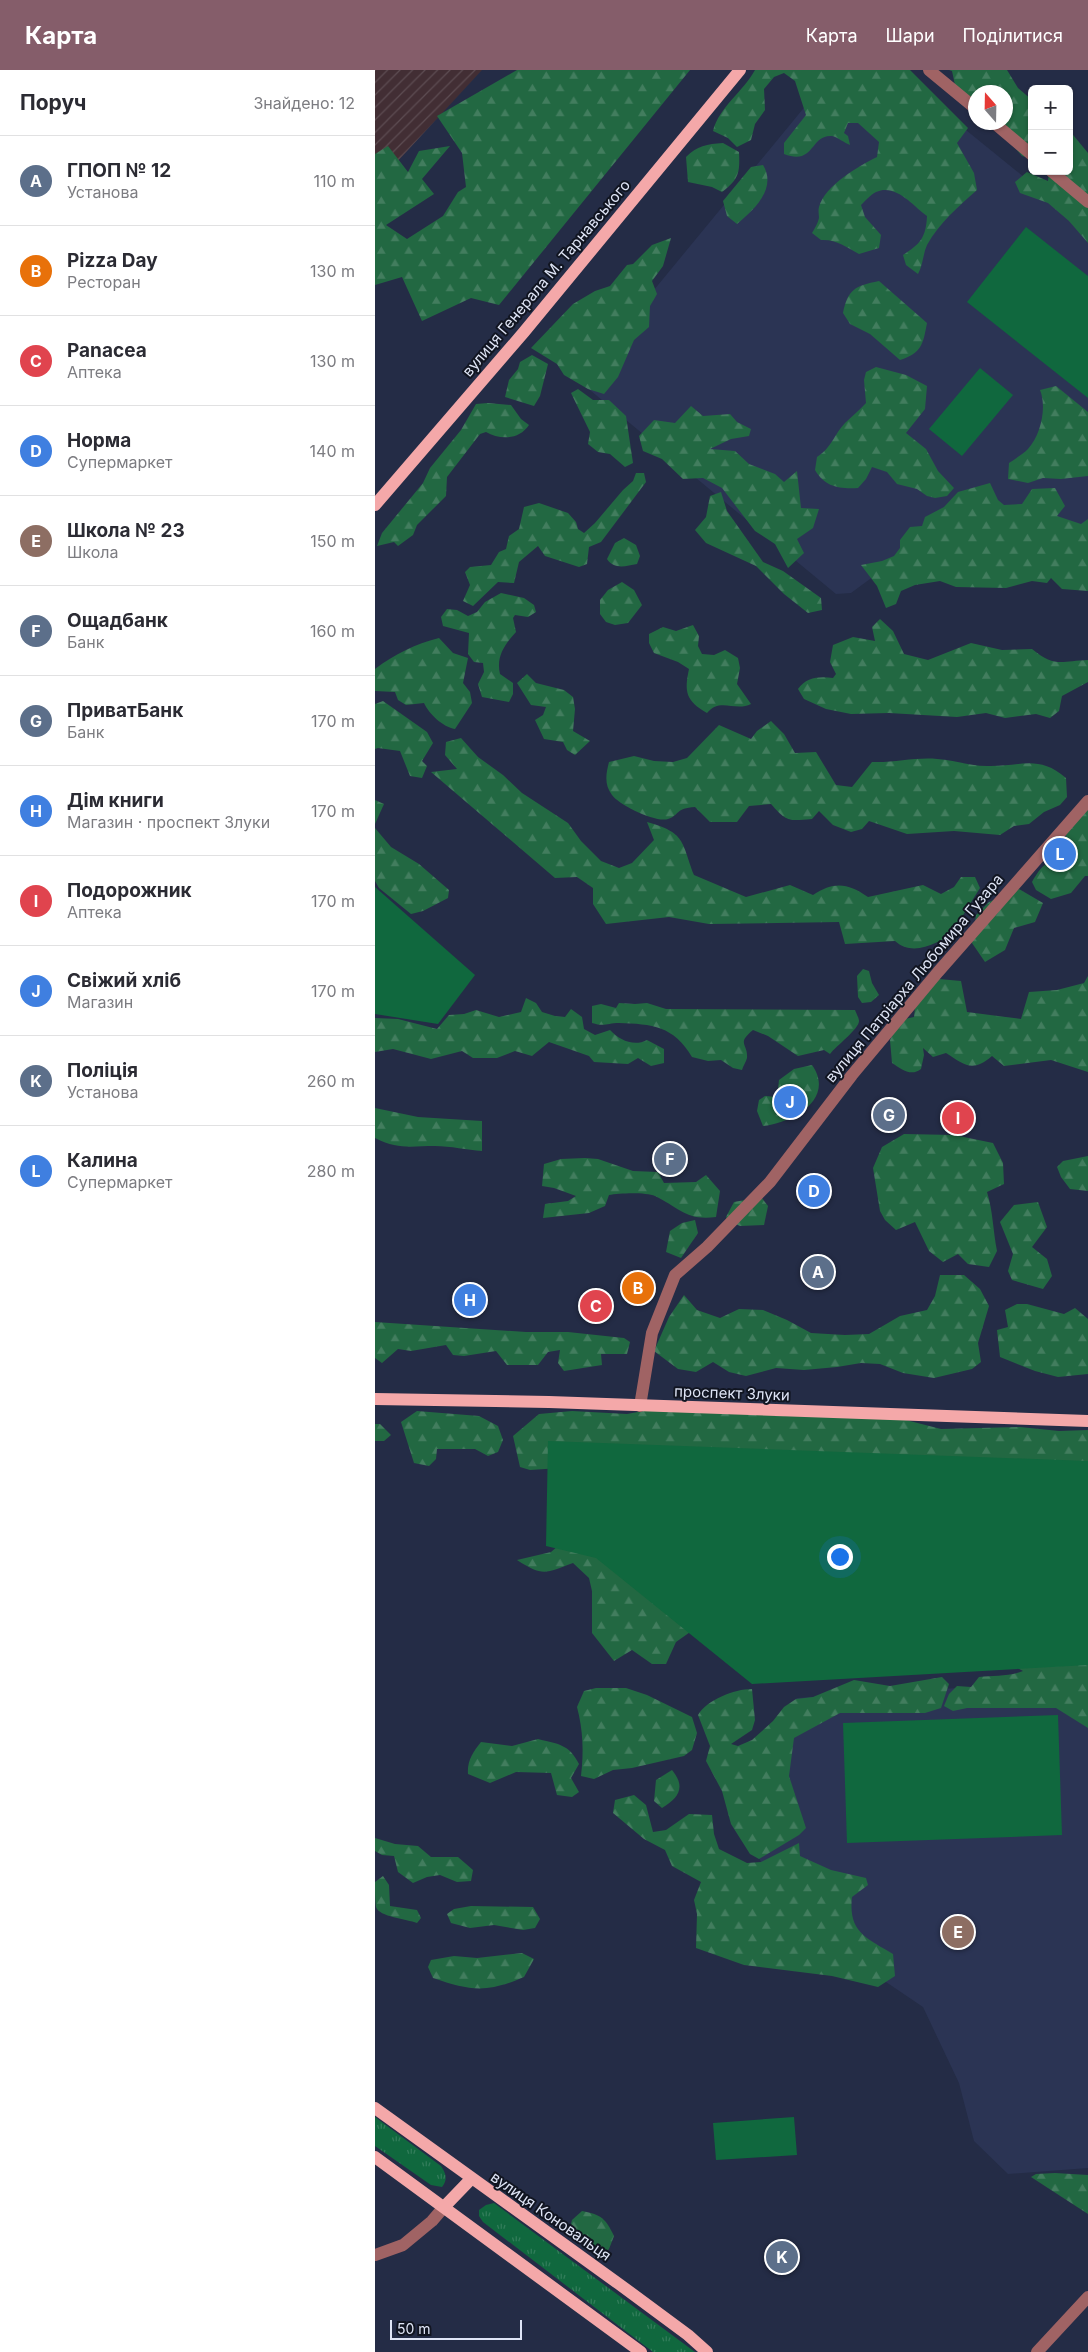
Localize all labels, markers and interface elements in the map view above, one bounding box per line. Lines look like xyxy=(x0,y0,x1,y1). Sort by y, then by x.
text: Карта xyxy=(25,21,97,50)
text: Карта xyxy=(806,25,858,46)
text: Шари xyxy=(886,25,935,46)
text: Поділитися xyxy=(963,25,1063,46)
north arrow xyxy=(968,85,1013,130)
map controls xyxy=(1028,85,1073,175)
button: + xyxy=(1028,85,1073,130)
text: Поруч xyxy=(20,90,87,115)
text: Знайдено: 12 xyxy=(253,93,355,113)
button: − xyxy=(1028,130,1073,175)
text: ГПОП № 12 xyxy=(67,159,171,182)
text: A xyxy=(30,171,42,191)
text: 110 m xyxy=(313,171,355,191)
street label: вулиця Генерала М. Тарнавського xyxy=(458,176,634,380)
text: Установа xyxy=(67,182,138,202)
text: Pizza Day xyxy=(67,249,158,272)
text: B xyxy=(31,261,41,281)
text: 130 m xyxy=(310,261,355,281)
text: Ресторан xyxy=(67,272,141,292)
text: Panacea xyxy=(67,339,147,362)
text: C xyxy=(30,351,42,371)
text: 130 m xyxy=(310,351,355,371)
text: Аптека xyxy=(67,362,122,382)
text: Норма xyxy=(67,429,131,452)
text: D xyxy=(30,441,42,461)
text: 140 m xyxy=(310,441,355,461)
text: Супермаркет xyxy=(67,452,172,472)
text: Школа № 23 xyxy=(67,519,185,542)
text: E xyxy=(31,531,41,551)
text: 150 m xyxy=(310,531,355,551)
text: Школа xyxy=(67,542,118,562)
text: Ощадбанк xyxy=(67,609,168,632)
text: F xyxy=(31,621,41,641)
text: 160 m xyxy=(310,621,355,641)
text: Банк xyxy=(67,632,104,652)
text: ПриватБанк xyxy=(67,699,183,722)
text: G xyxy=(30,711,42,731)
text: 170 m xyxy=(311,711,355,731)
text: Банк xyxy=(67,722,104,742)
text: Дім книги xyxy=(67,789,164,812)
text: H xyxy=(30,801,42,821)
text: 170 m xyxy=(311,801,355,821)
text: Магазин · проспект Злуки xyxy=(67,812,270,832)
pin: L xyxy=(1044,835,1076,873)
street label: вулиця Патріарха Любомира Гузара xyxy=(821,870,1007,1086)
text: Подорожник xyxy=(67,879,192,902)
text: I xyxy=(34,891,38,911)
text: 170 m xyxy=(311,891,355,911)
text: Аптека xyxy=(67,902,122,922)
text: Свіжий хліб xyxy=(67,969,181,992)
text: J xyxy=(31,981,41,1001)
text: 170 m xyxy=(311,981,355,1001)
text: Магазин xyxy=(67,992,133,1012)
text: Поліція xyxy=(67,1059,138,1082)
text: K xyxy=(30,1071,42,1091)
text: 260 m xyxy=(307,1071,355,1091)
text: Установа xyxy=(67,1082,138,1102)
pin: J xyxy=(774,1083,806,1121)
pin: G xyxy=(873,1096,905,1134)
pin: I xyxy=(942,1099,974,1137)
pin: F xyxy=(654,1140,686,1178)
text: Калина xyxy=(67,1149,138,1172)
text: L xyxy=(31,1161,41,1181)
text: 280 m xyxy=(307,1161,355,1181)
text: Супермаркет xyxy=(67,1172,172,1192)
pin: D xyxy=(798,1172,830,1210)
pin: A xyxy=(802,1253,834,1291)
pin: B xyxy=(622,1269,654,1307)
pin: H xyxy=(454,1281,486,1319)
pin: C xyxy=(580,1287,612,1325)
street label: проспект Злуки xyxy=(674,1381,790,1405)
your location xyxy=(827,1544,853,1570)
pin: E xyxy=(942,1913,974,1951)
street label: вулиця Коновальця xyxy=(487,2167,615,2265)
pin: K xyxy=(766,2238,798,2276)
scale bar xyxy=(390,2317,523,2340)
text: 50 m xyxy=(397,2320,431,2337)

